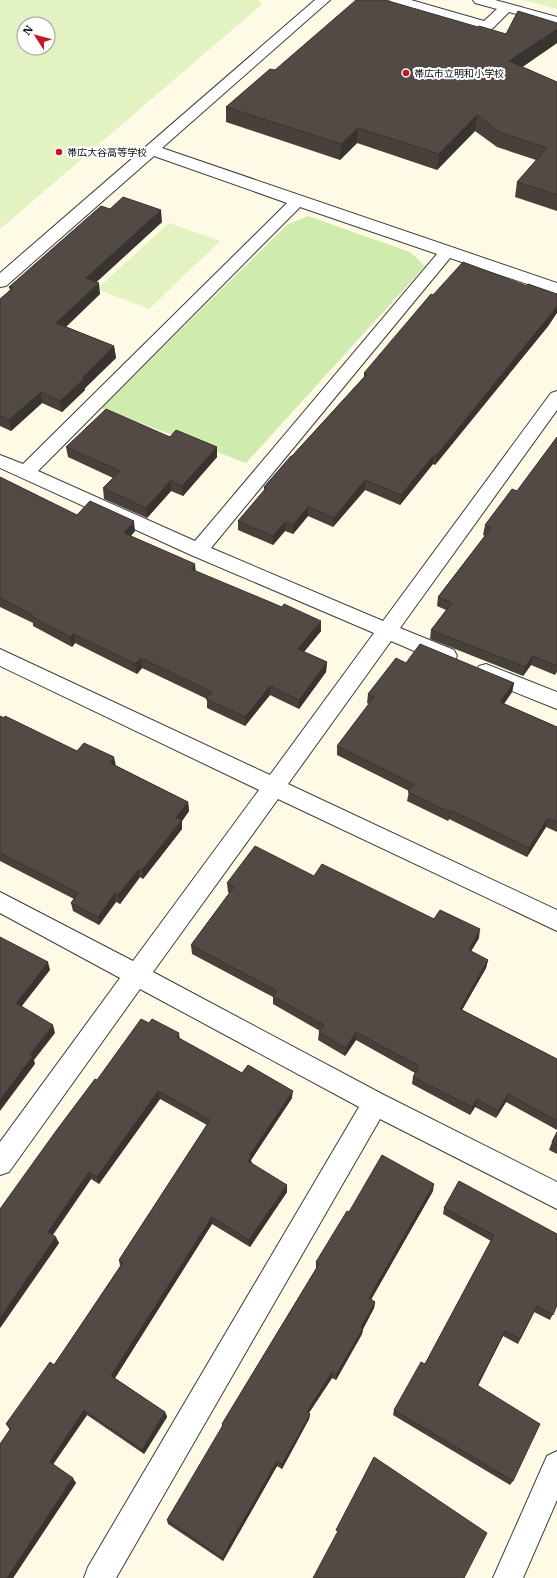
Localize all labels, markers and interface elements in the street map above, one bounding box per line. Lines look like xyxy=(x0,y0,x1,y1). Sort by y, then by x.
north arrow xyxy=(16,16,56,56)
text: N xyxy=(20,22,36,38)
place label: 帯広市立明和小学校 xyxy=(414,67,504,80)
marker: 帯広市立明和小学校 xyxy=(401,68,411,78)
place label: 帯広大谷高等学校 xyxy=(67,146,147,159)
marker: 帯広大谷高等学校 xyxy=(54,147,64,157)

